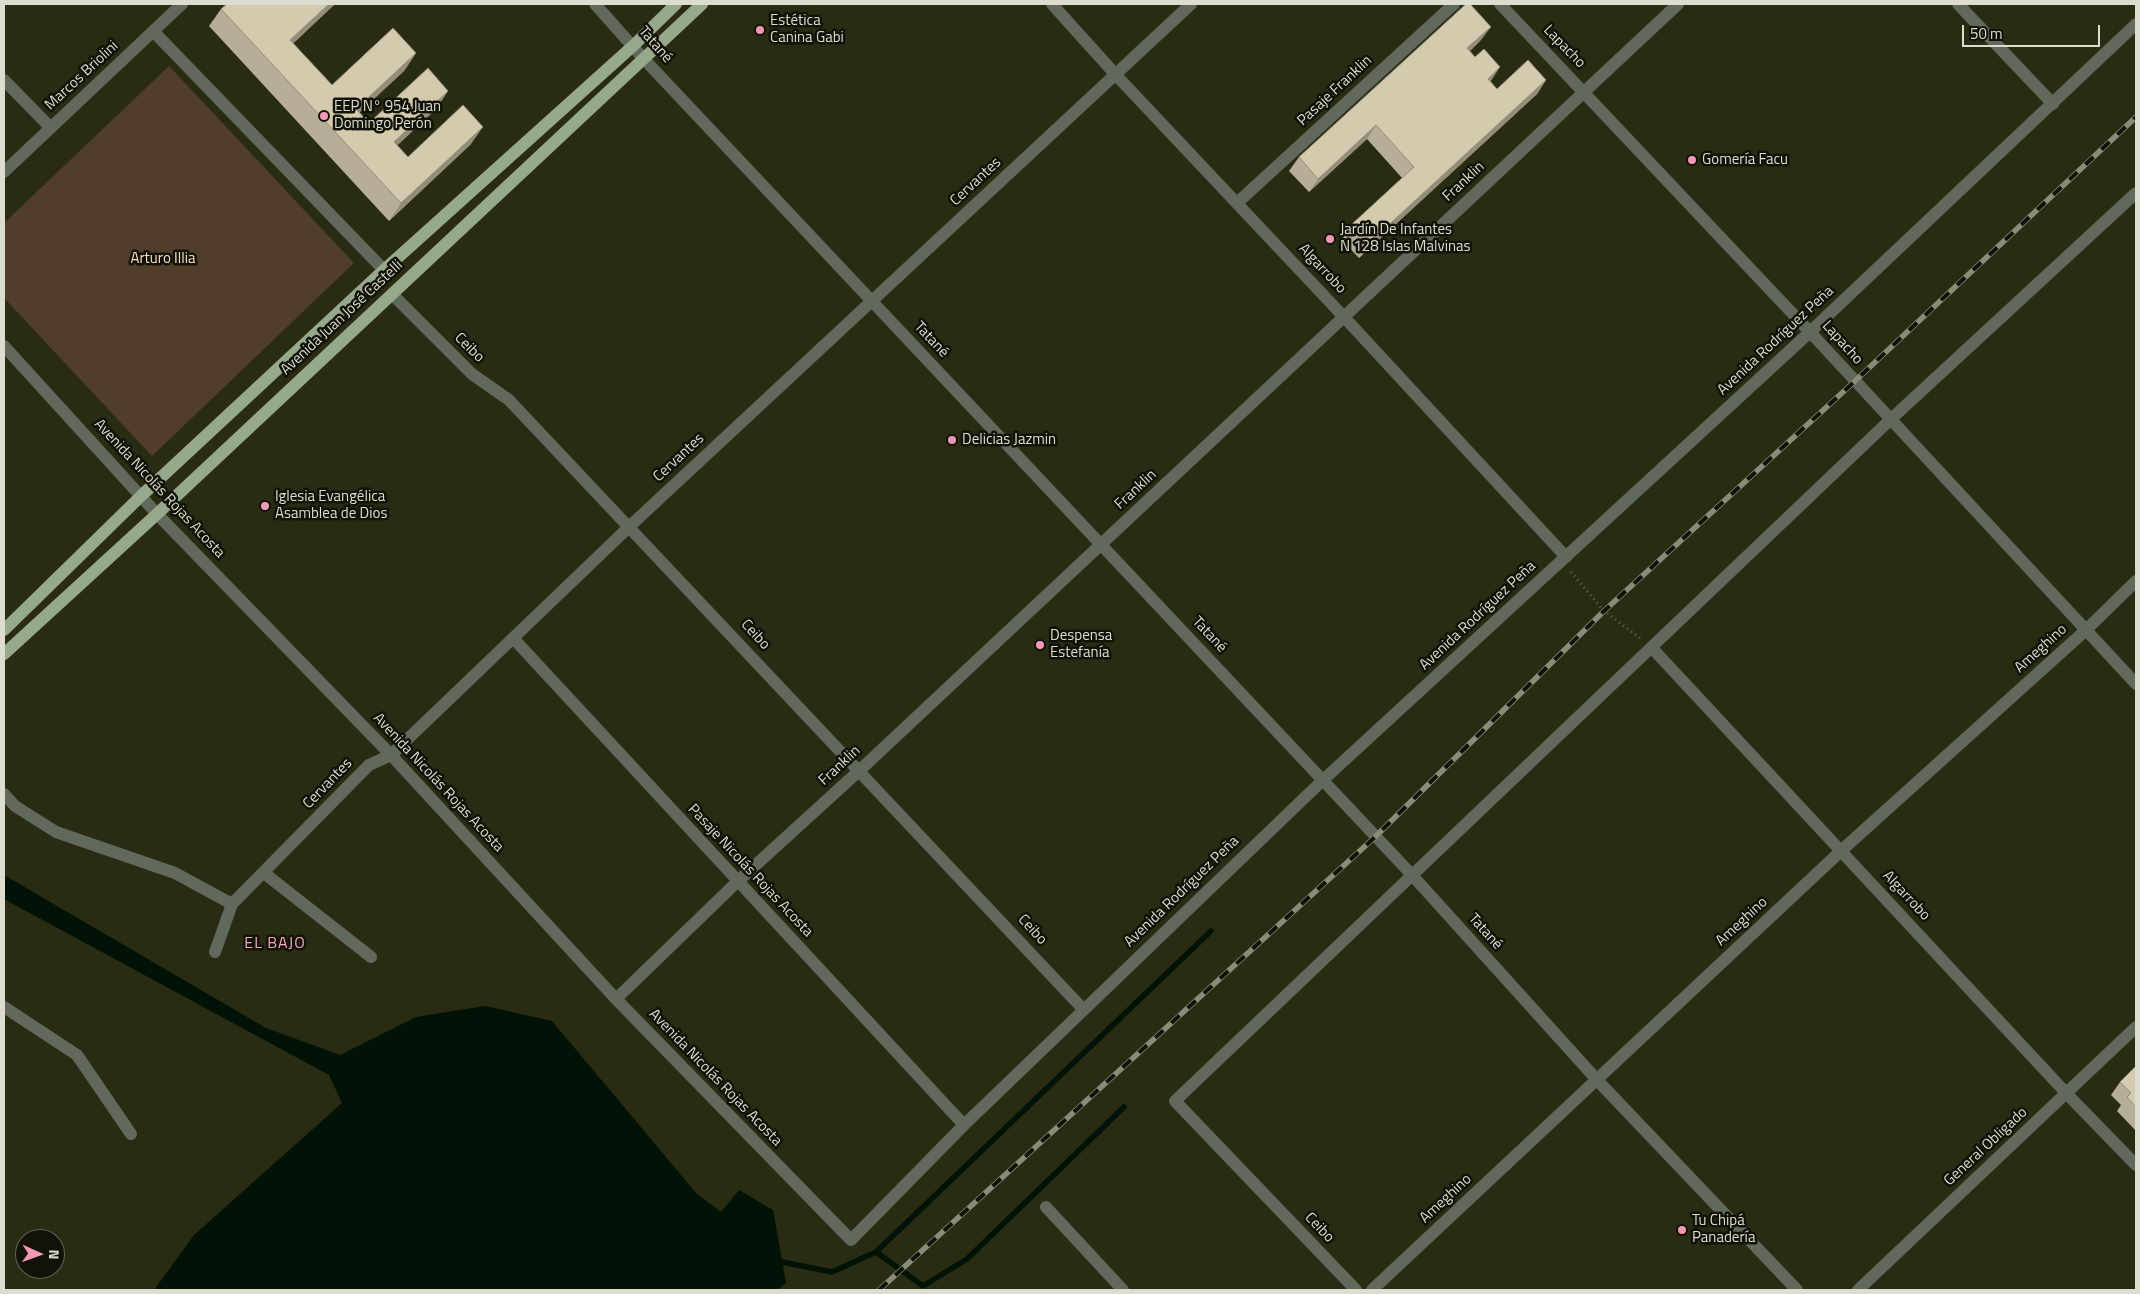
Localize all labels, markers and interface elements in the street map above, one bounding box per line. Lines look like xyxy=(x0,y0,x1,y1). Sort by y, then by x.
place label: Estética Canina Gabi xyxy=(770,12,844,47)
scale bar xyxy=(1965,15,2102,47)
street label: Lapacho xyxy=(1539,22,1589,72)
text: 50 m xyxy=(1970,22,2003,45)
street label: Tatané xyxy=(634,23,676,67)
marker: Estética Canina Gabi xyxy=(754,24,766,36)
street label: Marcos Briolini xyxy=(42,38,122,114)
street label: Pasaje Franklin xyxy=(1294,52,1376,130)
place label: EEP N° 954 Juan Domingo Perón xyxy=(334,98,441,133)
marker: EEP N° 954 Juan Domingo Perón xyxy=(318,110,330,122)
place label: Gomería Facu xyxy=(1702,151,1788,169)
street label: Cervantes xyxy=(947,154,1005,210)
marker: Gomería Facu xyxy=(1686,154,1698,166)
street label: Franklin xyxy=(1439,158,1489,206)
place label: Jardín De Infantes N 128 Islas Malvinas xyxy=(1340,221,1470,256)
marker: Jardín De Infantes N 128 Islas Malvinas xyxy=(1324,233,1336,245)
street label: Algarrobo xyxy=(1294,240,1350,298)
park label: Arturo Illia xyxy=(130,250,196,268)
street label: Avenida Juan José Castelli xyxy=(277,257,407,379)
street label: Avenida Rodríguez Peña xyxy=(1714,283,1838,399)
street label: Lapacho xyxy=(1818,317,1866,369)
street label: Tatané xyxy=(910,318,952,362)
street label: Ceibo xyxy=(450,329,488,367)
street label: Avenida Nicolás Rojas Acosta xyxy=(90,416,228,562)
street label: Cervantes xyxy=(650,430,708,486)
place label: Delicias Jazmin xyxy=(962,431,1056,449)
marker: Delicias Jazmin xyxy=(946,434,958,446)
street label: Franklin xyxy=(1111,466,1161,514)
place label: Iglesia Evangélica Asamblea de Dios xyxy=(275,488,387,523)
marker: Iglesia Evangélica Asamblea de Dios xyxy=(259,500,271,512)
street label: Avenida Rodríguez Peña xyxy=(1416,558,1540,674)
street label: Tatané xyxy=(1188,613,1230,657)
street label: Ceibo xyxy=(737,616,773,654)
street label: Ameghino xyxy=(2011,621,2071,677)
place label: Despensa Estefanía xyxy=(1050,627,1112,662)
marker: Despensa Estefanía xyxy=(1034,639,1046,651)
street label: Avenida Nicolás Rojas Acosta xyxy=(369,710,507,856)
street label: Franklin xyxy=(815,742,865,790)
street label: Cervantes xyxy=(300,755,356,813)
street label: Pasaje Nicolás Rojas Acosta xyxy=(684,801,816,941)
street label: Avenida Rodríguez Peña xyxy=(1121,833,1243,951)
street label: Algarrobo xyxy=(1878,867,1934,925)
street label: Ameghino xyxy=(1712,894,1772,950)
street label: Tatané xyxy=(1464,910,1506,954)
street label: Ceibo xyxy=(1014,911,1050,949)
district label: EL BAJO xyxy=(243,934,307,954)
street label: Avenida Nicolás Rojas Acosta xyxy=(645,1006,785,1150)
street label: General Obligado xyxy=(1941,1104,2031,1190)
street label: Ameghino xyxy=(1416,1171,1476,1227)
street label: Ceibo xyxy=(1300,1209,1338,1247)
place label: Tu Chipá Panadería xyxy=(1692,1212,1755,1247)
marker: Tu Chipá Panadería xyxy=(1676,1224,1688,1236)
north arrow xyxy=(15,1229,65,1279)
text: N xyxy=(44,1249,65,1260)

